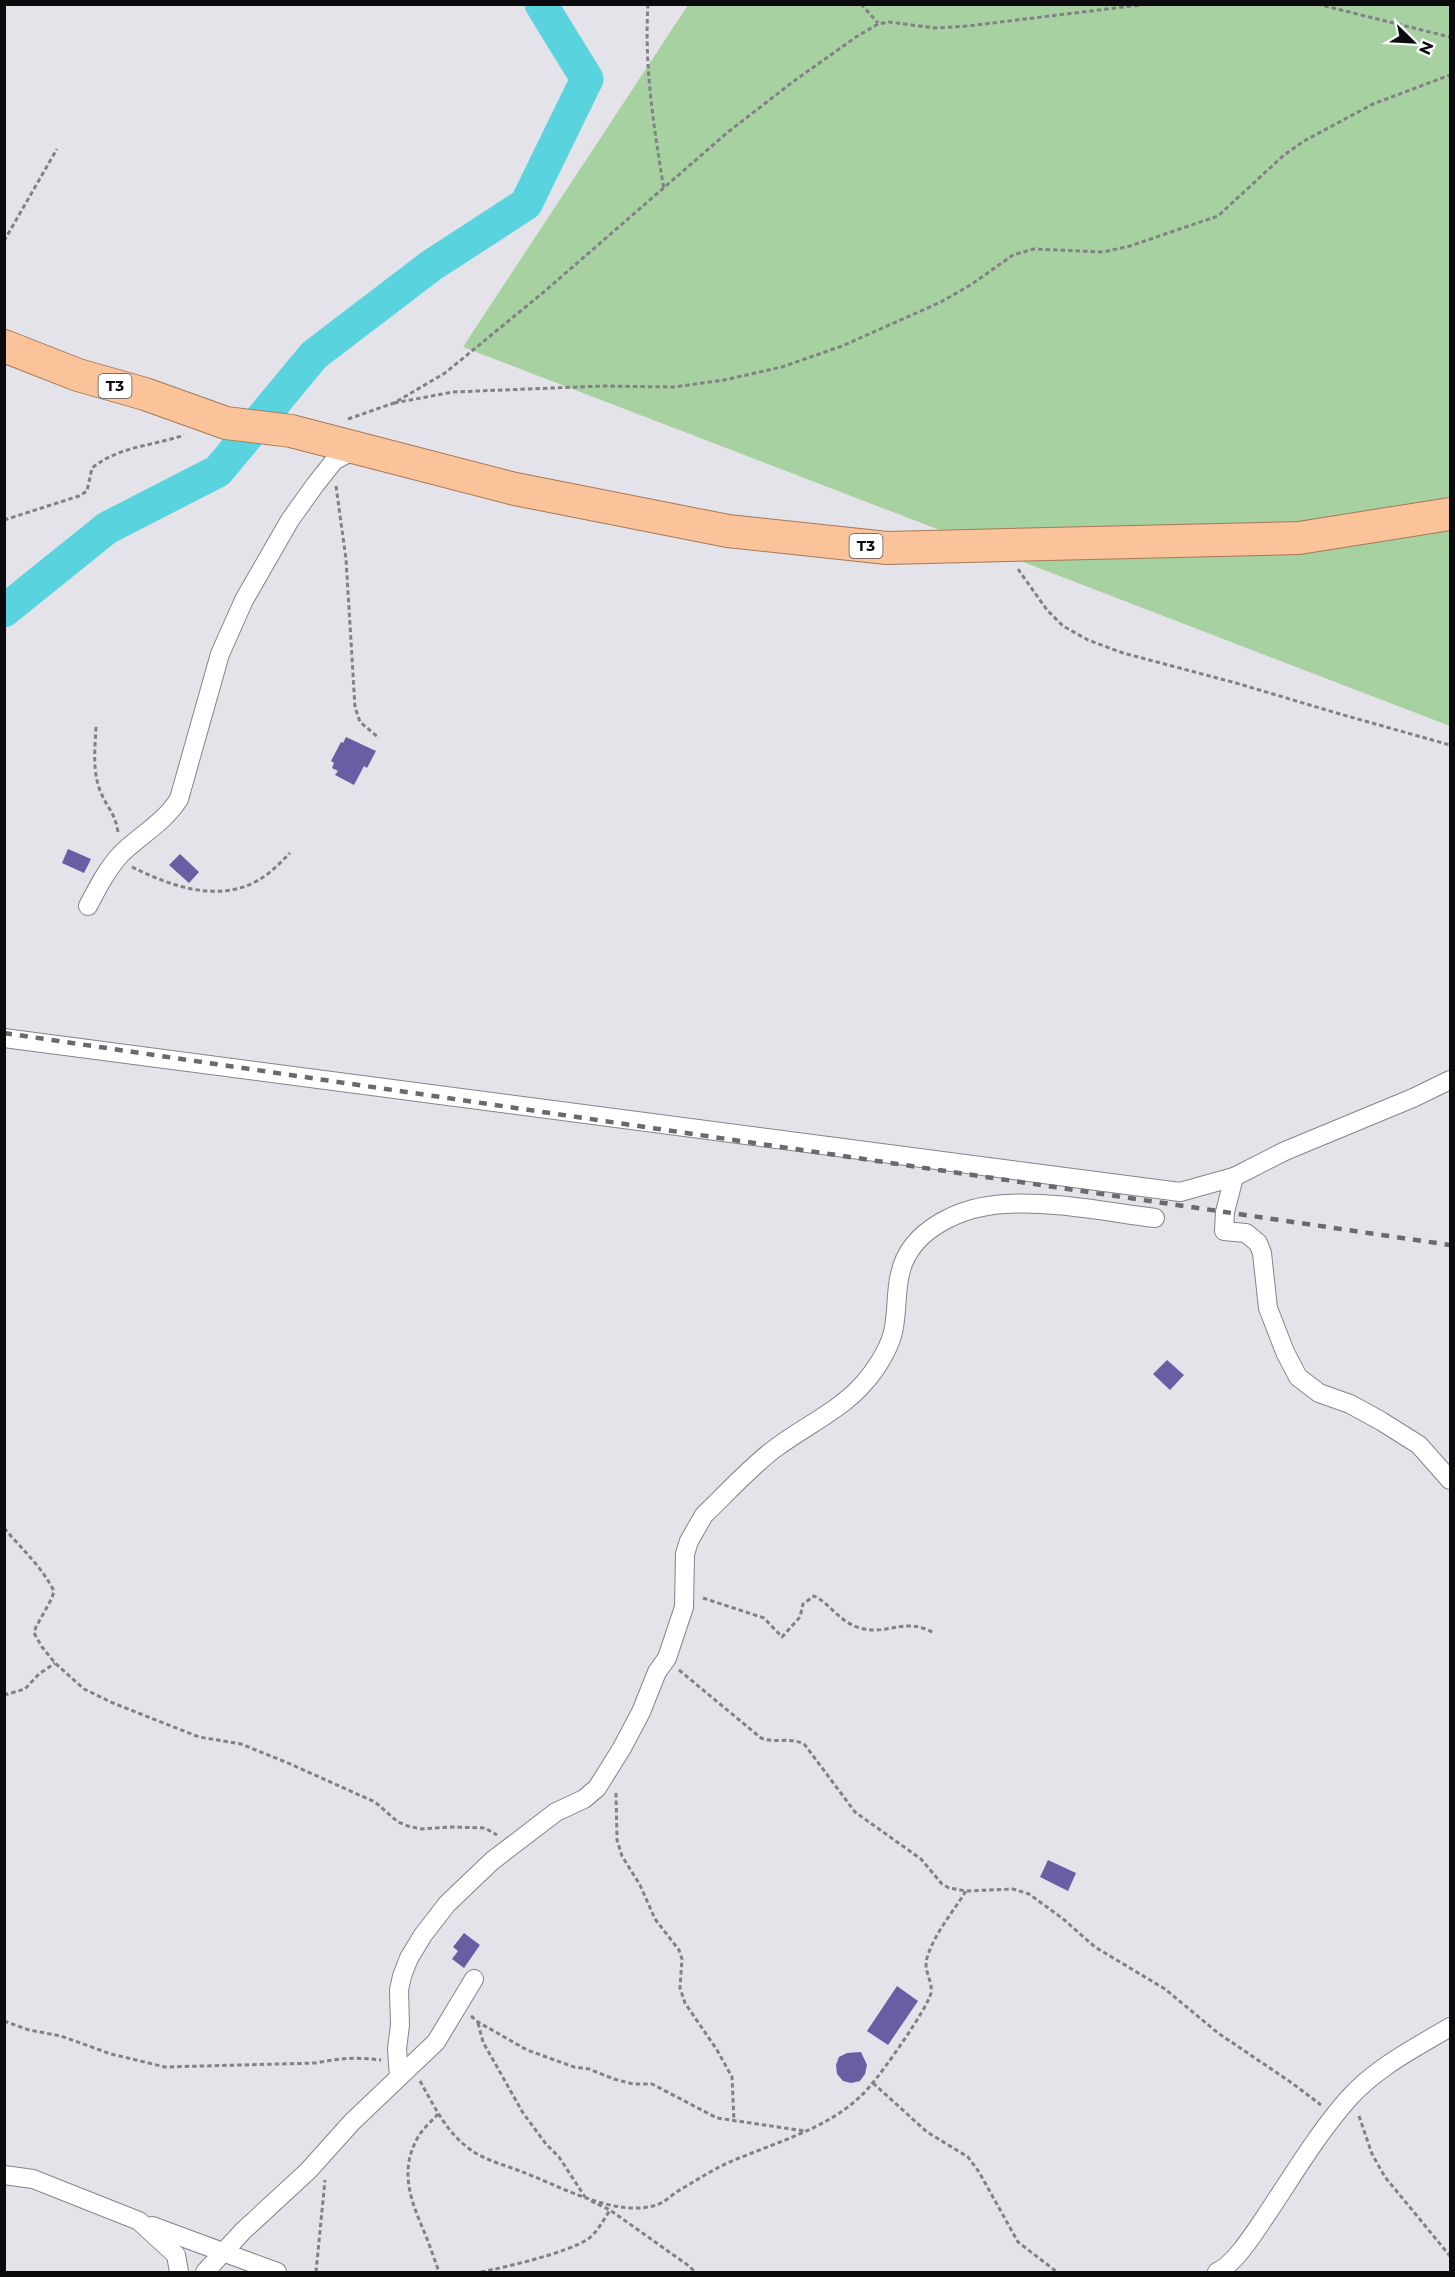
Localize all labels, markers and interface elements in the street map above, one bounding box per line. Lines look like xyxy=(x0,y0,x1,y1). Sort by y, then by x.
north arrow xyxy=(1383,12,1443,72)
text: N xyxy=(1415,38,1438,58)
road number: T3 xyxy=(98,374,132,398)
road number: T3 xyxy=(850,534,882,558)

